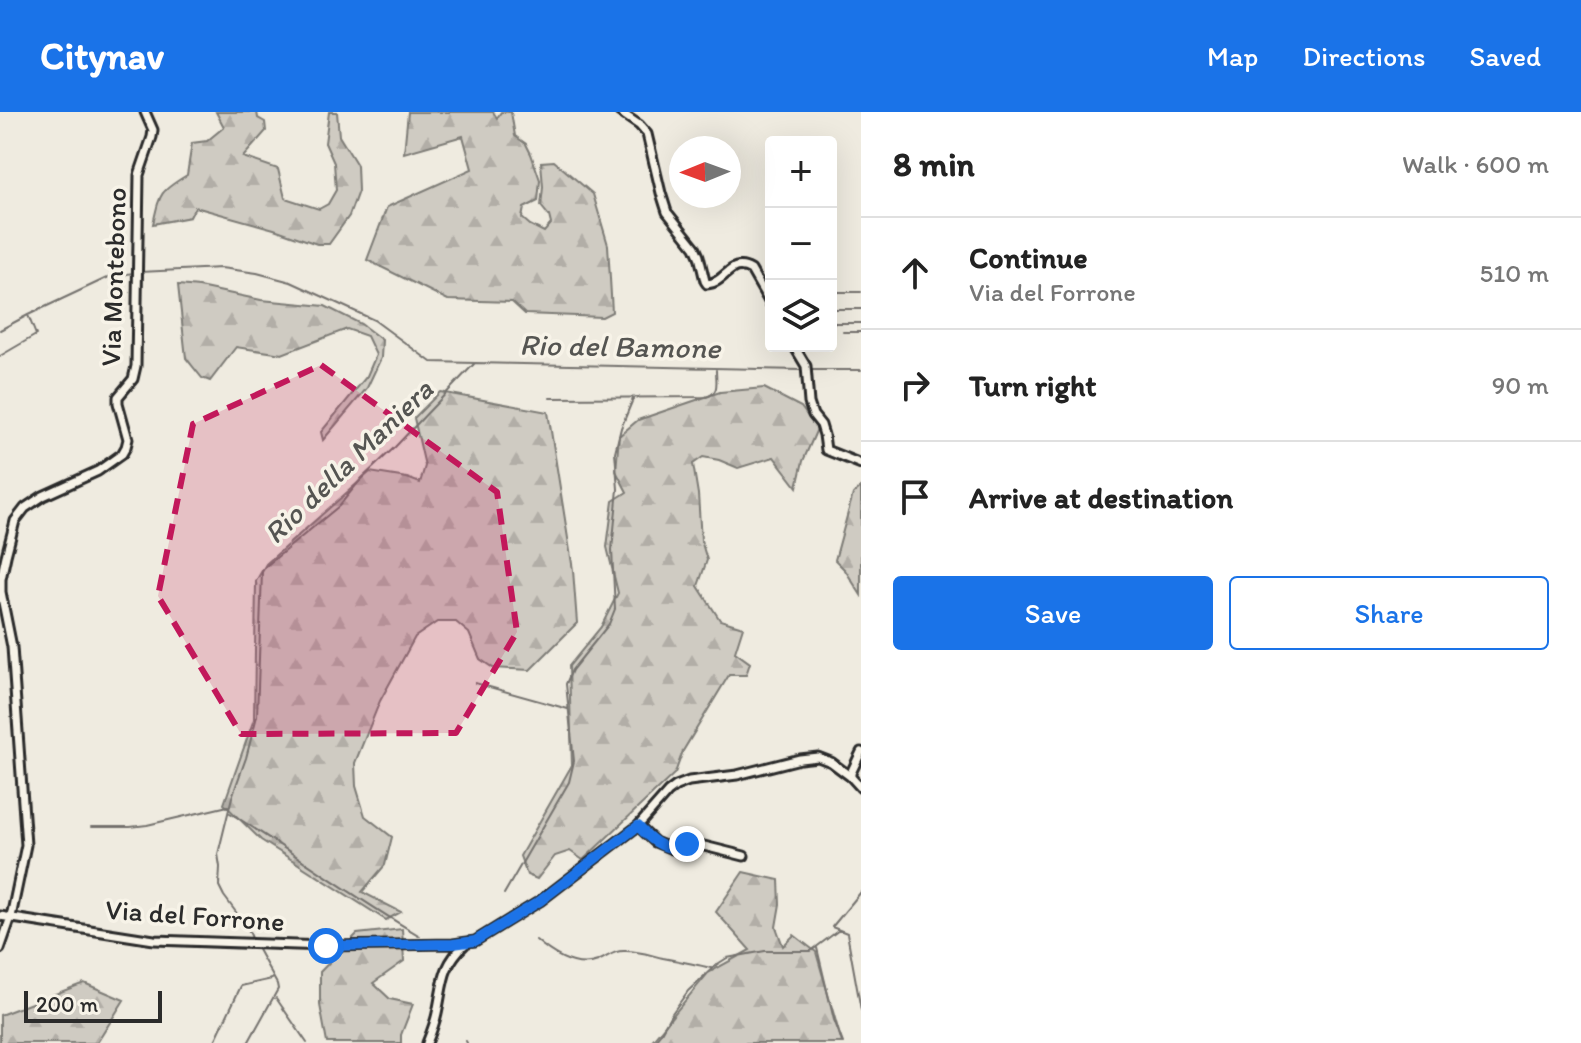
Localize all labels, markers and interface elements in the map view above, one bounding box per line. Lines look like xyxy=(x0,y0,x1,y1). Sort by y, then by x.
text: Citynav xyxy=(40,33,164,79)
text: Map xyxy=(1207,39,1258,73)
text: Directions xyxy=(1302,39,1426,73)
text: Saved xyxy=(1470,39,1541,73)
north arrow xyxy=(669,136,741,208)
map controls xyxy=(765,136,837,352)
button: + xyxy=(765,136,837,208)
text: 8 min xyxy=(893,144,975,185)
text: Walk · 600 m xyxy=(1402,148,1549,180)
street label: Via Montebono xyxy=(93,187,133,367)
button: − xyxy=(765,208,837,280)
text: Continue xyxy=(969,239,1088,276)
icon: ahead xyxy=(893,251,937,295)
text: 510 m xyxy=(1480,257,1549,289)
text: Via del Forrone xyxy=(969,276,1136,308)
button: layers xyxy=(765,280,837,352)
water label: Rio del Bamone xyxy=(519,326,722,366)
icon: right xyxy=(893,363,937,407)
text: Turn right xyxy=(969,367,1097,404)
text: 90 m xyxy=(1492,369,1549,401)
water label: Rio della Maniera xyxy=(255,370,441,551)
icon: arrive xyxy=(893,475,937,519)
text: Arrive at destination xyxy=(969,479,1233,516)
button: Save xyxy=(893,576,1213,650)
button: Share xyxy=(1229,576,1549,650)
route end xyxy=(669,826,705,862)
street label: Via del Forrone xyxy=(104,892,286,938)
route start xyxy=(308,928,344,964)
scale bar xyxy=(24,987,162,1023)
text: 200 m xyxy=(36,991,98,1018)

